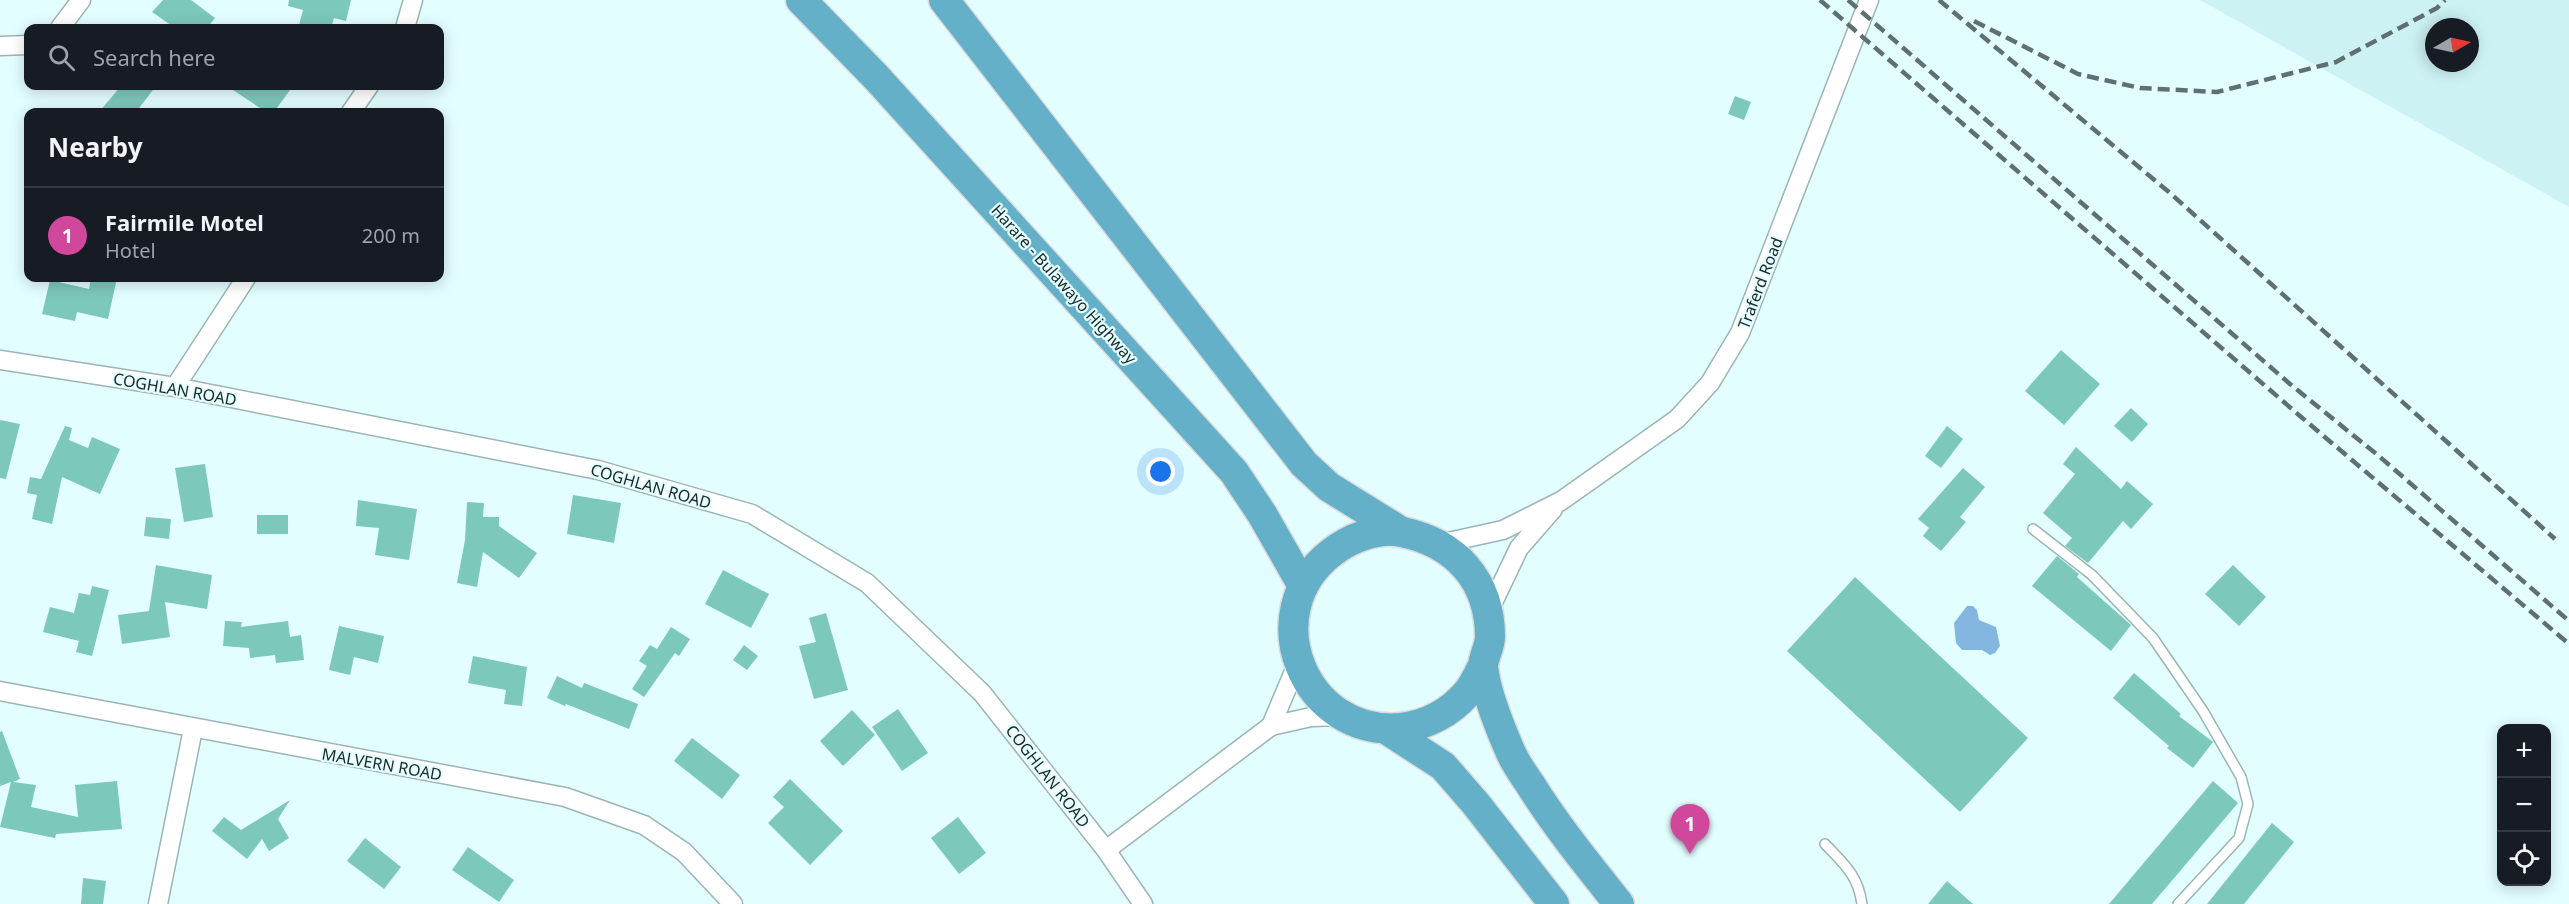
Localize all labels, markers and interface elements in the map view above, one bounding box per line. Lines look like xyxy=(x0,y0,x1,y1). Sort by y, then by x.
north arrow xyxy=(2425,18,2479,72)
search box xyxy=(24,24,444,90)
icon: search xyxy=(45,41,78,74)
text: Search here xyxy=(93,42,215,72)
text: Nearby xyxy=(48,129,143,165)
street label: Harare - Bulawayo Highway xyxy=(986,200,1142,369)
text: Fairmile Motel xyxy=(105,207,264,237)
text: 1 xyxy=(62,222,73,249)
text: 200 m xyxy=(362,222,420,249)
street label: Traferd Road xyxy=(1732,234,1788,332)
text: Hotel xyxy=(105,237,156,264)
street label: COGHLAN ROAD xyxy=(112,367,238,411)
your location xyxy=(1146,457,1175,486)
street label: COGHLAN ROAD xyxy=(588,458,714,514)
street label: COGHLAN ROAD xyxy=(1001,720,1095,832)
map controls xyxy=(2497,724,2551,886)
button: + xyxy=(2497,724,2551,778)
street label: MALVERN ROAD xyxy=(320,743,444,785)
button: − xyxy=(2497,778,2551,832)
pin: 1 xyxy=(1670,804,1710,854)
button: locate xyxy=(2497,832,2551,886)

